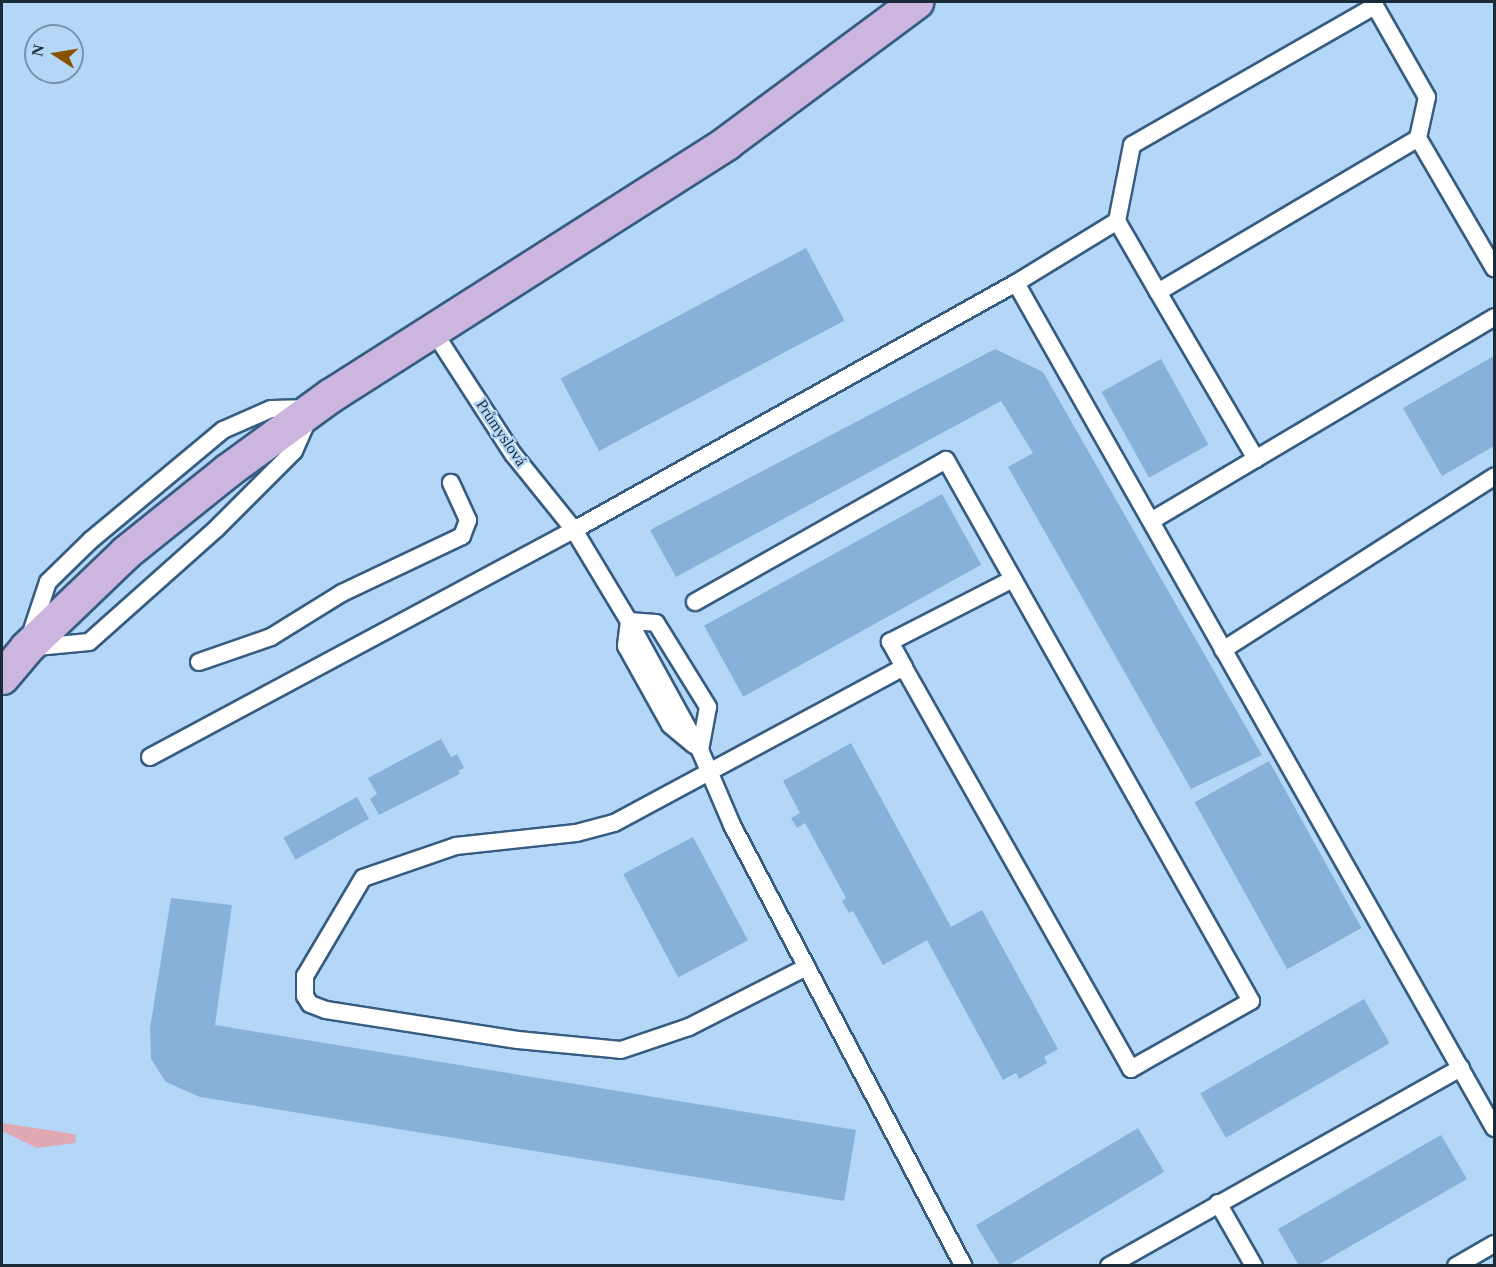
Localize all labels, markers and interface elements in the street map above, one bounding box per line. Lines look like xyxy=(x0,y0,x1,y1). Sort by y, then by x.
north arrow xyxy=(24,24,84,84)
text: N xyxy=(28,43,47,58)
street label: Průmyslová xyxy=(472,396,530,470)

